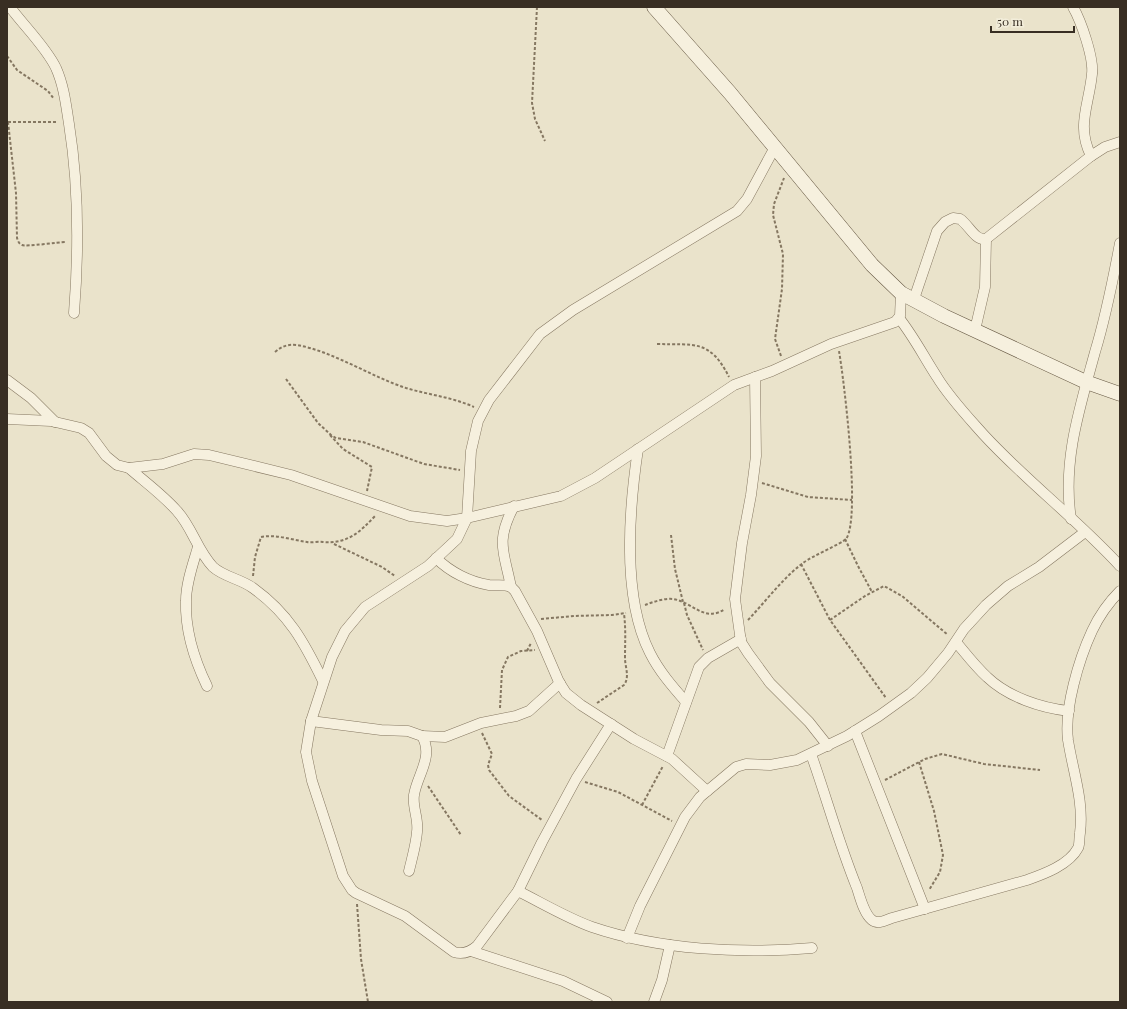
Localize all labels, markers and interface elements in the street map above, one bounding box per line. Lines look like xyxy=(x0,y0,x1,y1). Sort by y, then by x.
scale bar xyxy=(991,8,1074,34)
text: 50 m xyxy=(997,13,1023,29)

